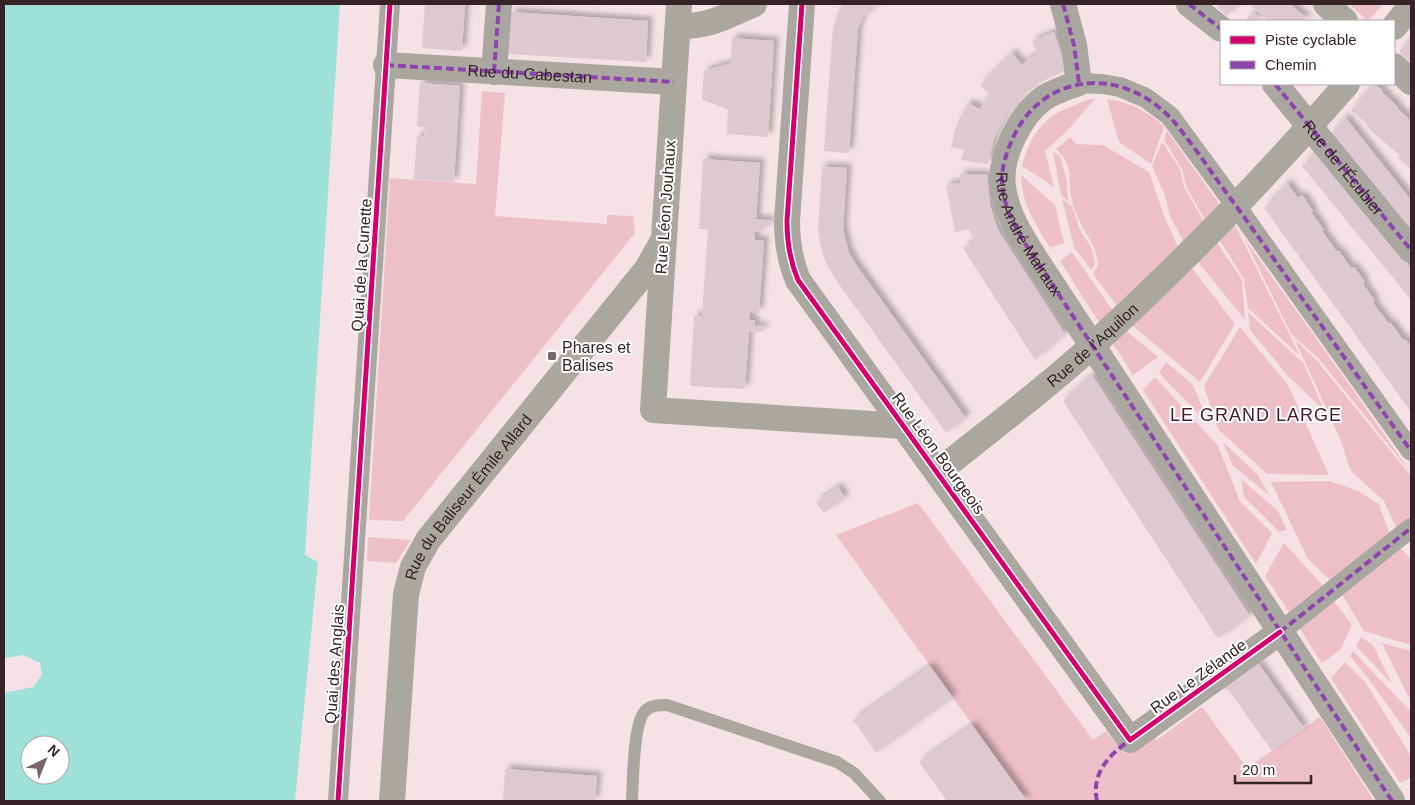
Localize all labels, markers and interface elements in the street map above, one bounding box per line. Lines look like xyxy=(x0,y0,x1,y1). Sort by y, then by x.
legend xyxy=(1220,20,1395,85)
text: Piste cyclable xyxy=(1265,31,1357,48)
text: Chemin xyxy=(1265,56,1317,73)
street label: Rue du Cabestan xyxy=(467,62,592,86)
street label: Rue de l'Écubier xyxy=(1299,117,1387,219)
street label: Rue Léon Jouhaux xyxy=(652,139,679,275)
street label: Rue André Malraux xyxy=(993,172,1065,299)
street label: Quai de la Cunette xyxy=(348,198,375,332)
street label: Rue de l'Aquilon xyxy=(1044,300,1141,390)
place label: Phares et Balises xyxy=(562,339,631,374)
marker: Phares et Balises xyxy=(546,350,558,362)
street label: Rue Léon Bourgeois xyxy=(889,389,988,517)
district label: LE GRAND LARGE xyxy=(1170,405,1342,425)
street label: Rue du Baliseur Émile Allard xyxy=(402,411,535,582)
street label: Quai des Anglais xyxy=(322,604,347,725)
street label: Rue Le Zélande xyxy=(1147,636,1249,717)
north arrow xyxy=(20,735,70,785)
text: N xyxy=(45,741,63,760)
scale bar xyxy=(1235,752,1311,784)
text: 20 m xyxy=(1242,761,1275,778)

